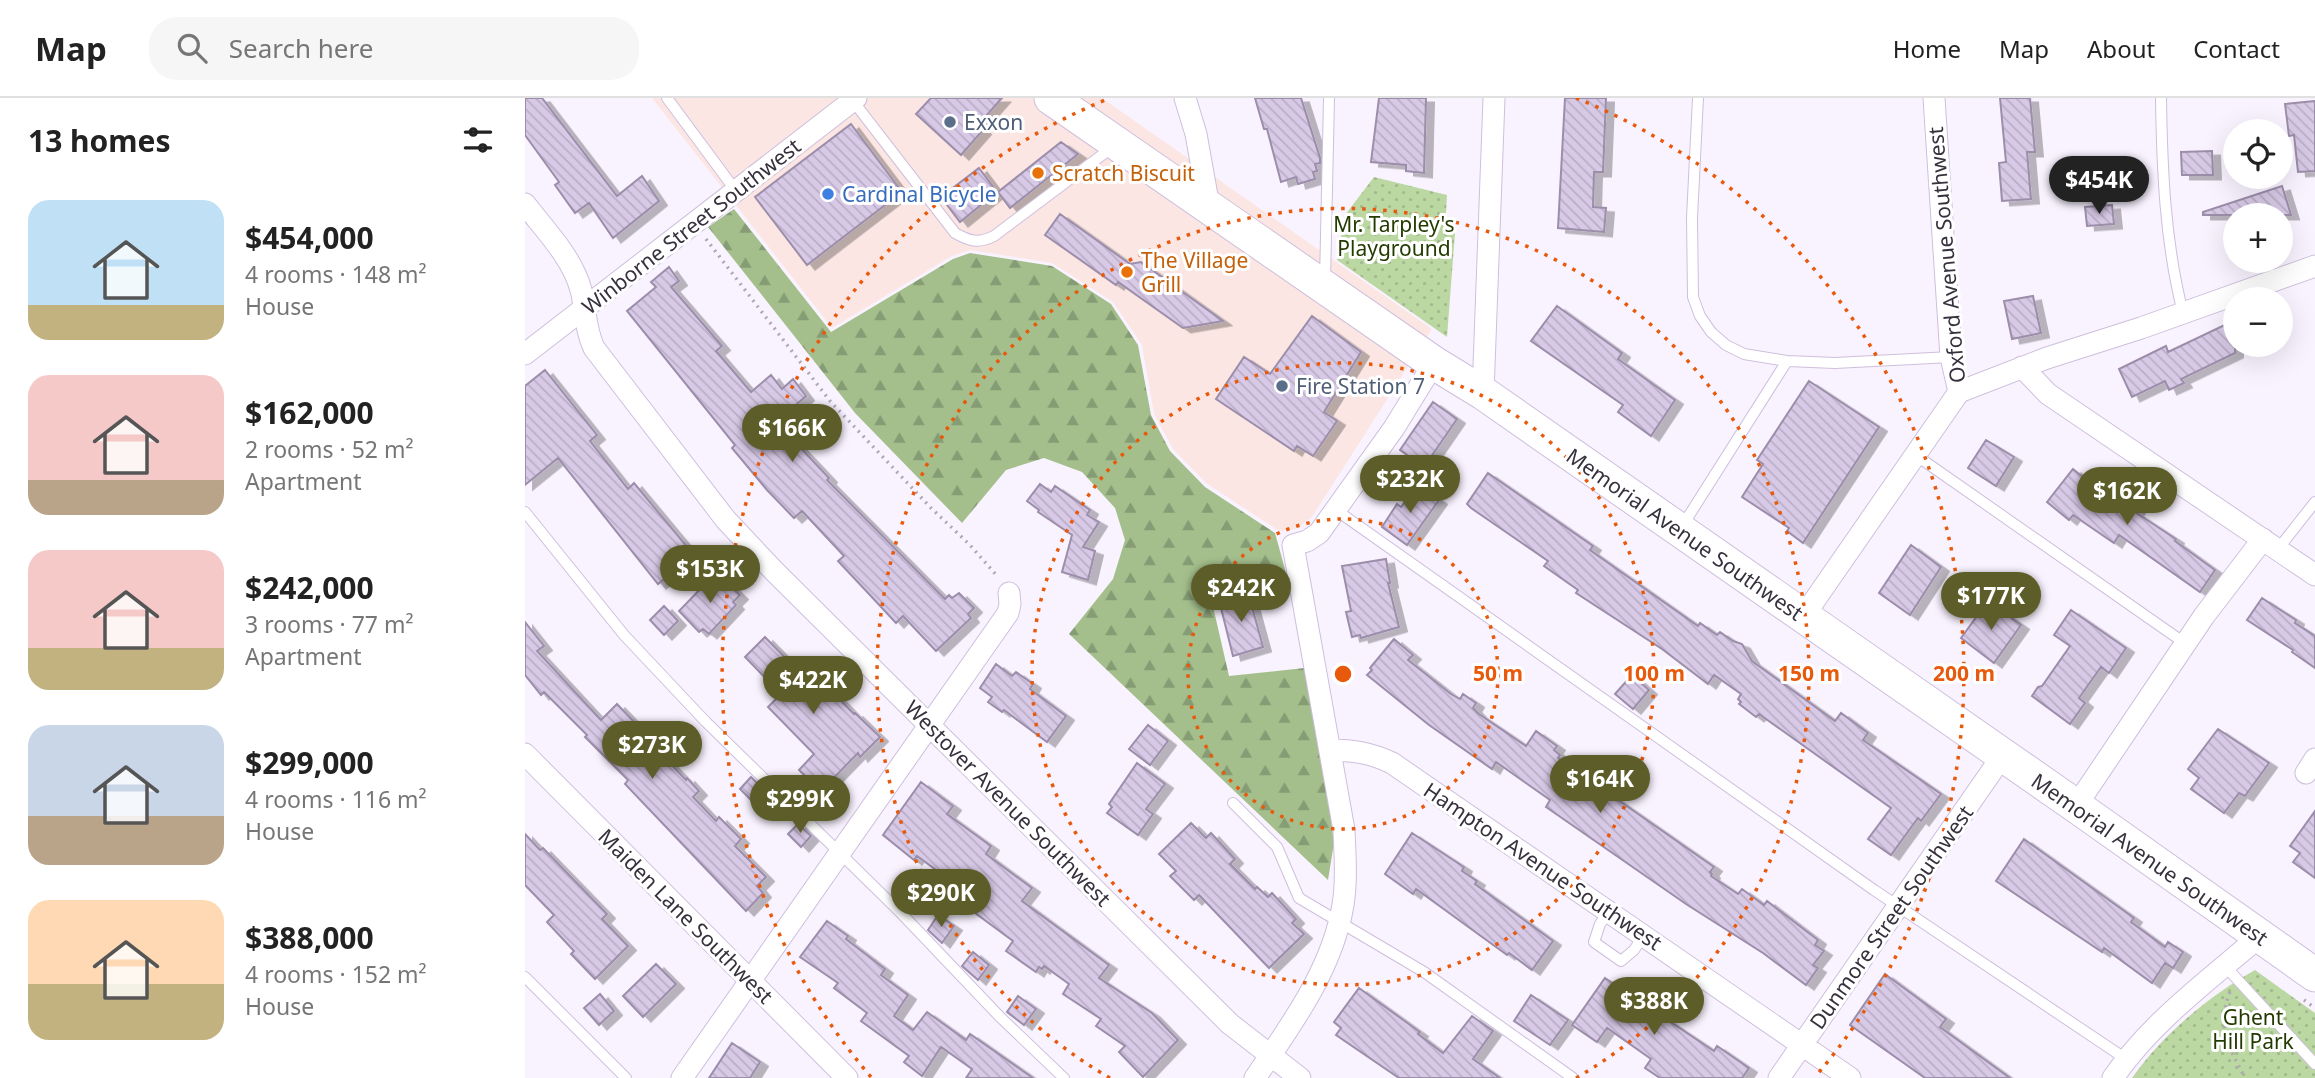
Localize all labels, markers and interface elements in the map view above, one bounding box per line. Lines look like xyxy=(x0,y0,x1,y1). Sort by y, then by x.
search box xyxy=(149,17,639,80)
text: Map xyxy=(35,26,107,71)
icon: search xyxy=(173,29,211,67)
text: Search here xyxy=(229,30,373,66)
text: Home xyxy=(1893,32,1961,65)
text: Map xyxy=(1999,32,2049,65)
text: About xyxy=(2087,32,2155,65)
text: Contact xyxy=(2193,32,2280,65)
place label: Exxon xyxy=(964,108,1023,136)
marker: Exxon xyxy=(942,114,958,130)
map controls xyxy=(2223,119,2293,357)
button: locate xyxy=(2223,119,2293,189)
text: 13 homes xyxy=(28,120,171,161)
icon: filters xyxy=(459,121,497,159)
street label: Oxford Avenue Southwest xyxy=(1921,125,1971,384)
street label: Winborne Street Southwest xyxy=(576,131,806,320)
pin: $454K xyxy=(2050,156,2148,216)
place label: Scratch Biscuit xyxy=(1052,159,1195,187)
text: $454K xyxy=(2065,163,2133,195)
marker: Scratch Biscuit xyxy=(1030,165,1046,181)
place label: Cardinal Bicycle xyxy=(842,180,996,208)
marker: Cardinal Bicycle xyxy=(820,186,836,202)
button: + xyxy=(2223,203,2293,273)
park label: Mr. Tarpley's Playground xyxy=(1333,210,1455,262)
text: $454,000 xyxy=(245,217,374,258)
icon: home xyxy=(84,228,168,312)
place label: The Village Grill xyxy=(1141,246,1248,298)
text: 4 rooms · 148 m² xyxy=(245,258,427,290)
marker: The Village Grill xyxy=(1119,264,1135,280)
button: − xyxy=(2223,287,2293,357)
text: House xyxy=(245,290,314,322)
place label: Fire Station 7 xyxy=(1296,372,1425,400)
marker: Fire Station 7 xyxy=(1274,378,1290,394)
text: $162,000 xyxy=(245,392,374,433)
icon: home xyxy=(84,403,168,487)
pin: $166K xyxy=(743,404,841,464)
text: $166K xyxy=(758,411,826,443)
text: 2 rooms · 52 m² xyxy=(245,433,414,465)
street label: Memorial Avenue Southwest xyxy=(1561,441,1809,627)
pin: $232K xyxy=(1361,456,1459,515)
text: $232K xyxy=(1376,462,1444,494)
text: Apartment xyxy=(245,465,362,497)
pin: $162K xyxy=(2078,468,2176,527)
text: $162K xyxy=(2093,474,2161,506)
pin: $153K xyxy=(661,546,759,605)
text: $153K xyxy=(676,552,744,584)
pin: $242K xyxy=(1192,564,1290,624)
text: $242,000 xyxy=(245,567,374,608)
text: $242K xyxy=(1207,571,1275,603)
pin: $177K xyxy=(1942,573,2040,632)
icon: home xyxy=(84,578,168,662)
text: $177K xyxy=(1957,579,2025,611)
text: 3 rooms · 77 m² xyxy=(245,608,414,640)
text: Apartment xyxy=(245,640,362,672)
pin: $422K xyxy=(764,656,862,716)
text: 50 m xyxy=(1473,659,1523,687)
text: 100 m xyxy=(1623,659,1685,687)
text: 150 m xyxy=(1778,659,1840,687)
text: 200 m xyxy=(1933,659,1995,687)
centre of rings xyxy=(1331,662,1355,686)
text: $422K xyxy=(779,663,847,695)
street label: Westover Avenue Southwest xyxy=(899,694,1117,912)
pin: $273K xyxy=(603,722,701,781)
text: $273K xyxy=(618,728,686,760)
text: $299,000 xyxy=(245,742,374,783)
icon: home xyxy=(84,753,168,837)
pin: $164K xyxy=(1551,756,1649,815)
text: $164K xyxy=(1566,762,1634,794)
street label: Memorial Avenue Southwest xyxy=(2026,766,2274,952)
pin: $299K xyxy=(751,776,849,835)
street label: Hampton Avenue Southwest xyxy=(1418,776,1668,957)
text: $299K xyxy=(766,782,834,814)
text: 4 rooms · 116 m² xyxy=(245,783,427,815)
street label: Dunmore Street Southwest xyxy=(1803,799,1979,1034)
text: House xyxy=(245,815,314,847)
street label: Maiden Lane Southwest xyxy=(593,823,780,1010)
pin: $290K xyxy=(892,870,990,929)
text: $290K xyxy=(907,876,975,908)
text: $388,000 xyxy=(245,917,374,958)
icon: home xyxy=(84,928,168,1012)
text: 4 rooms · 152 m² xyxy=(245,958,427,990)
pin: $388K xyxy=(1605,978,1703,1037)
text: $388K xyxy=(1620,984,1688,1016)
text: House xyxy=(245,990,314,1022)
park label: Ghent Hill Park xyxy=(2212,1003,2295,1055)

